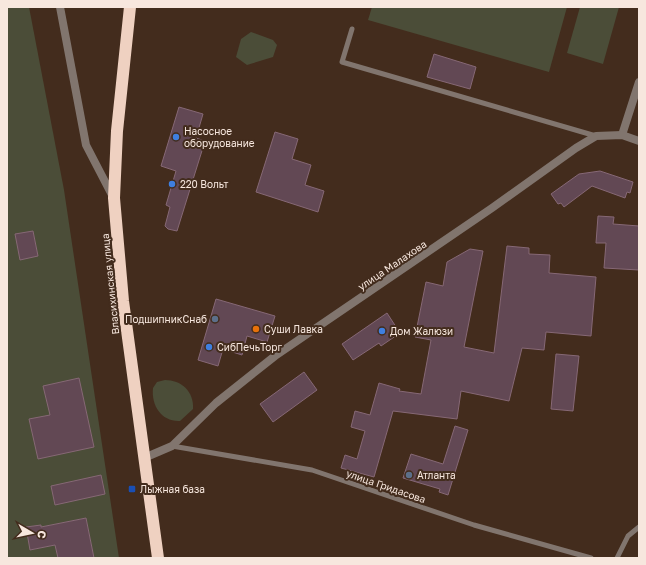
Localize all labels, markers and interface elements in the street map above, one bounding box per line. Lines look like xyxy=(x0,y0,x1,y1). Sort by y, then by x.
place label: Насосное оборудование xyxy=(184,125,255,149)
marker: Насосное оборудование xyxy=(171,132,181,142)
place label: 220 Вольт xyxy=(180,178,228,190)
marker: 220 Вольт xyxy=(167,179,177,189)
street label: Власихинская улица xyxy=(99,233,121,335)
street label: улица Малахова xyxy=(355,238,429,292)
place label: ПодшипникСнаб xyxy=(125,313,207,325)
marker: ПодшипникСнаб xyxy=(210,314,220,324)
place label: Суши Лавка xyxy=(264,323,323,335)
marker: Суши Лавка xyxy=(251,324,261,334)
place label: Дом Жалюзи xyxy=(390,325,453,337)
marker: Дом Жалюзи xyxy=(377,326,387,336)
place label: СибПечьТорг xyxy=(217,341,282,353)
marker: СибПечьТорг xyxy=(204,342,214,352)
street label: улица Гридасова xyxy=(345,467,427,505)
place label: Атланта xyxy=(417,469,456,481)
marker: Атланта xyxy=(404,470,414,480)
place label: Лыжная база xyxy=(140,483,205,495)
marker: Лыжная база xyxy=(127,484,137,494)
north arrow xyxy=(12,513,52,553)
text: С xyxy=(35,530,49,540)

